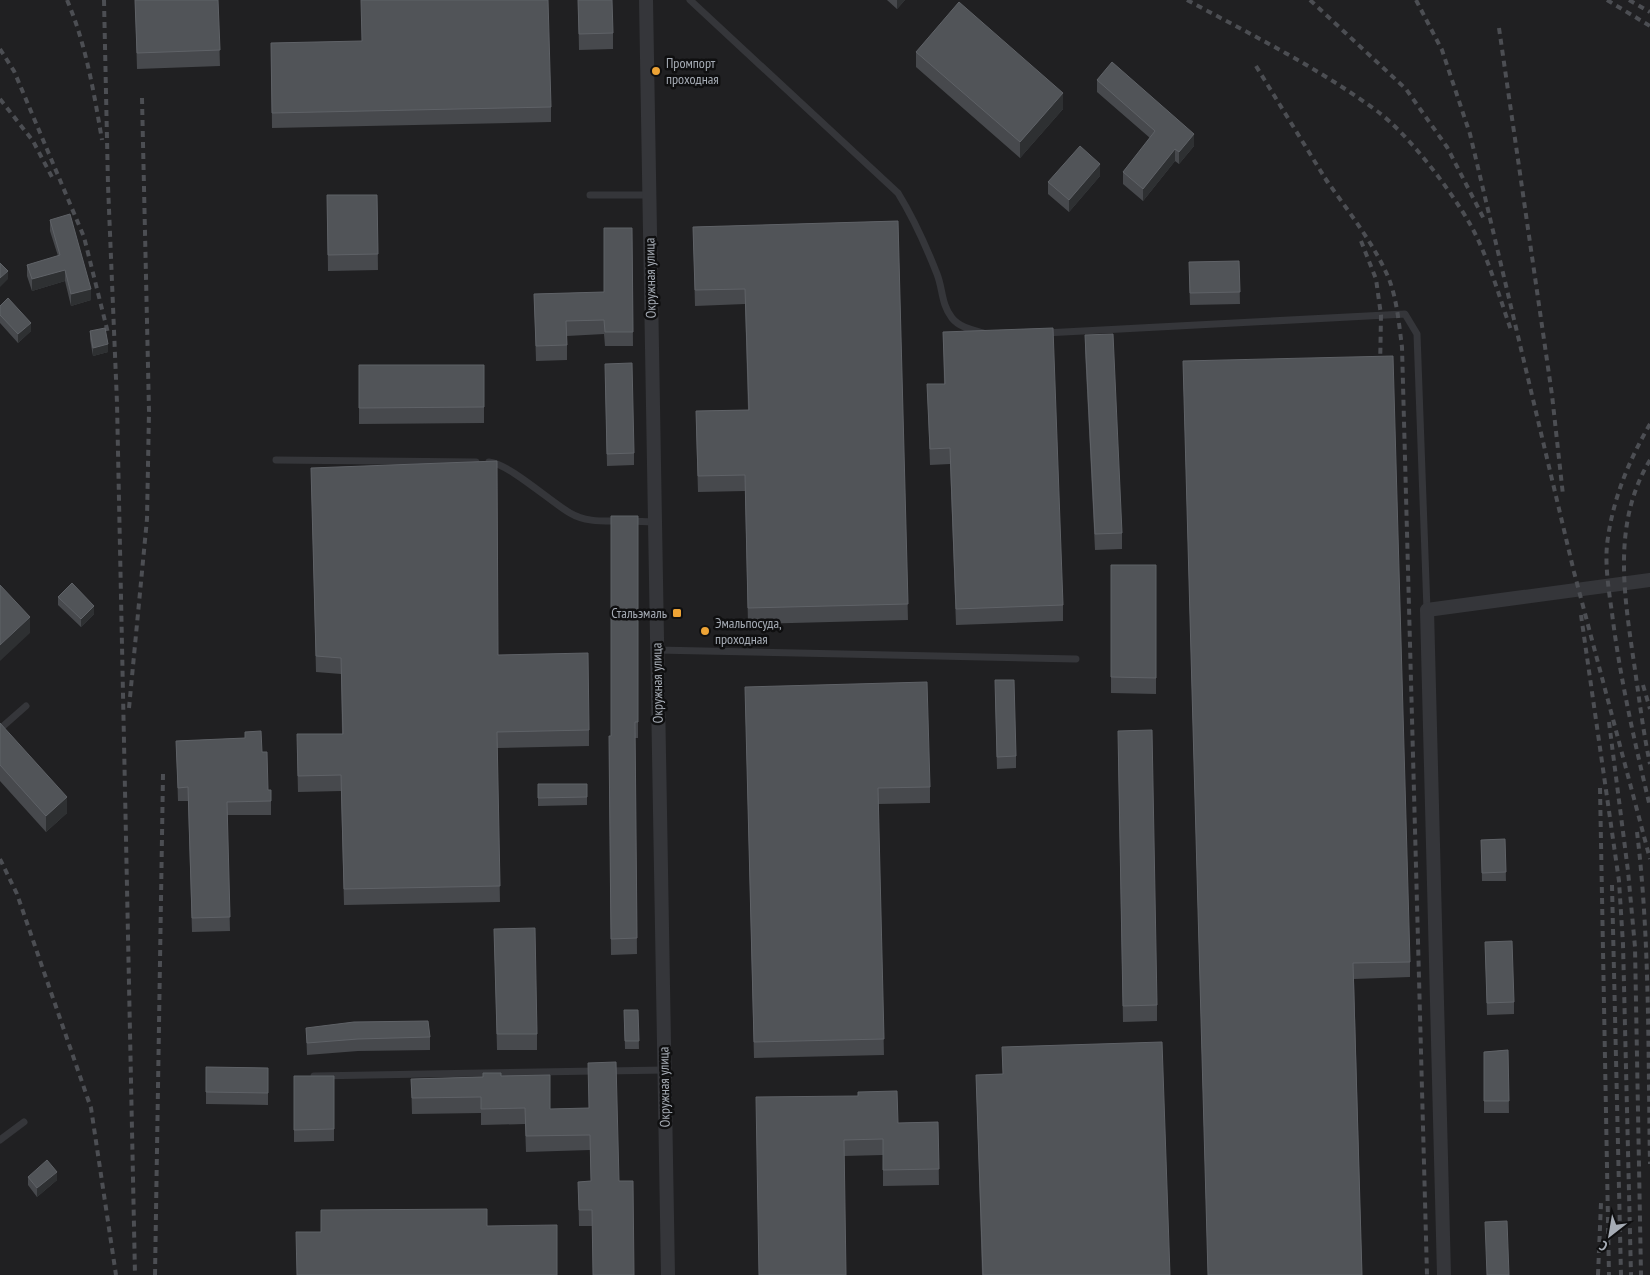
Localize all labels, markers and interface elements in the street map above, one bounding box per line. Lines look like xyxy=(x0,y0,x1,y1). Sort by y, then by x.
place label: Промпорт проходная xyxy=(666,54,719,88)
marker: Промпорт проходная xyxy=(650,65,662,77)
street label: Окружная улица xyxy=(640,238,660,318)
place label: Стальэмаль xyxy=(611,604,667,622)
marker: Стальэмаль xyxy=(671,607,683,619)
place label: Эмальпосуда, проходная xyxy=(715,614,782,648)
marker: Эмальпосуда, проходная xyxy=(699,625,711,637)
street label: Окружная улица xyxy=(647,643,667,723)
street label: Окружная улица xyxy=(654,1047,674,1127)
north arrow xyxy=(1585,1210,1635,1260)
text: С xyxy=(1595,1236,1611,1256)

